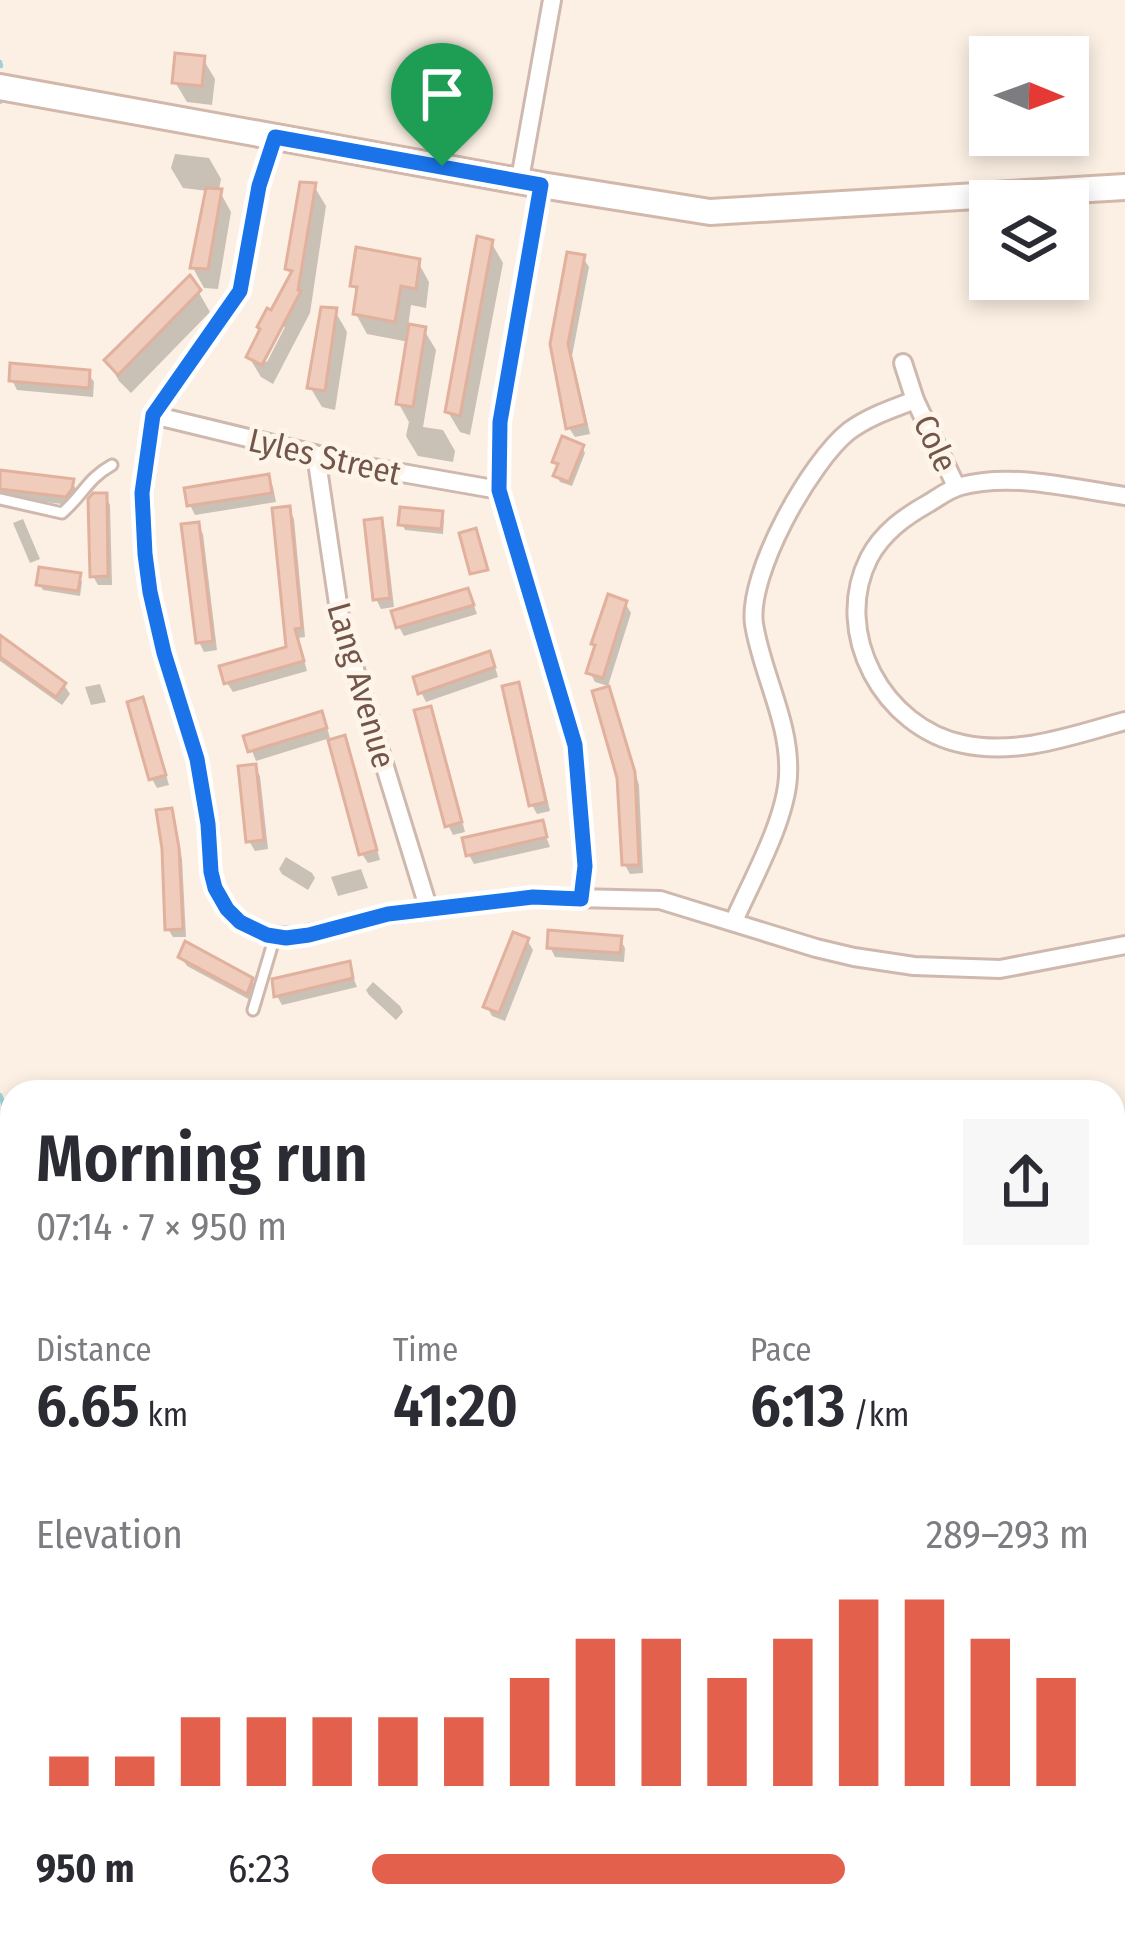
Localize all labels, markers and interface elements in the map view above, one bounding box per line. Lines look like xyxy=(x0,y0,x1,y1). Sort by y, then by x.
north arrow xyxy=(969,36,1089,156)
map controls xyxy=(969,36,1089,300)
pin xyxy=(391,43,493,166)
icon: arrive xyxy=(409,61,475,127)
button: layers xyxy=(969,180,1089,300)
street label: Cole xyxy=(905,409,966,478)
street label: Lyles Street xyxy=(245,420,405,494)
street label: Lang Avenue xyxy=(318,598,404,773)
text: Morning run xyxy=(36,1119,368,1198)
button: share xyxy=(963,1119,1089,1245)
text: 07:14 · 7 × 950 m xyxy=(36,1204,287,1250)
text: Distance xyxy=(36,1330,152,1370)
text: Time xyxy=(393,1330,458,1370)
text: Pace xyxy=(750,1330,812,1370)
text: 6.65 xyxy=(36,1370,140,1442)
text: 41:20 xyxy=(393,1370,518,1442)
text: 6:13 xyxy=(750,1370,846,1442)
text: km xyxy=(140,1395,188,1435)
text: /km xyxy=(846,1395,910,1435)
text: Elevation xyxy=(36,1512,183,1558)
text: 289–293 m xyxy=(926,1512,1089,1558)
text: 950 m xyxy=(36,1846,134,1892)
text: 6:23 xyxy=(228,1846,290,1892)

